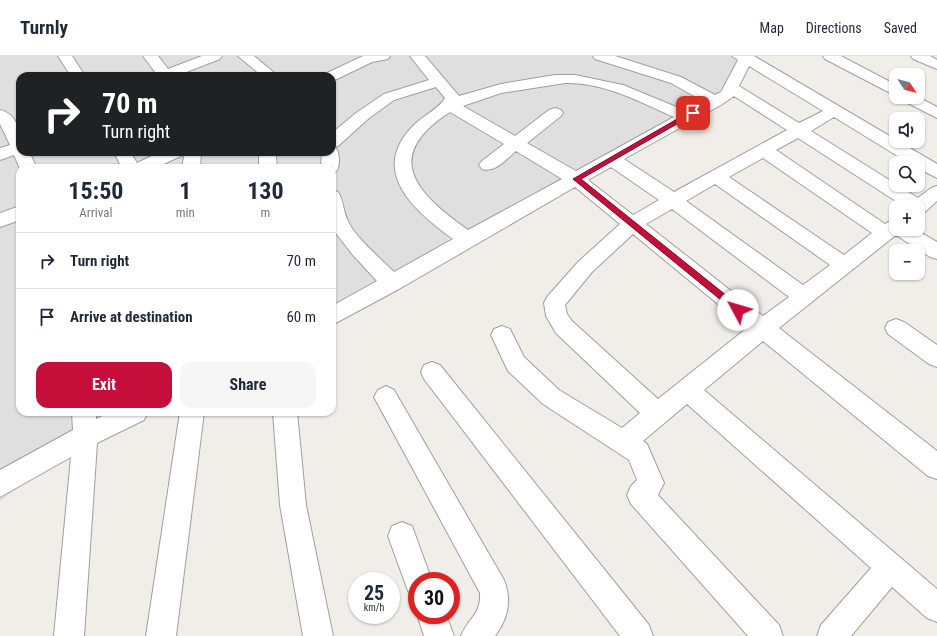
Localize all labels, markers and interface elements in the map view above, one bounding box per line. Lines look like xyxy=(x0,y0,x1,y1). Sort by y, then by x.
text: Turnly xyxy=(20,16,68,39)
text: Map xyxy=(760,20,784,36)
text: Directions xyxy=(806,20,862,36)
text: Saved xyxy=(884,20,917,36)
north arrow xyxy=(889,68,925,104)
map controls xyxy=(889,68,925,280)
text: 70 m xyxy=(102,87,158,120)
icon: right xyxy=(36,88,88,140)
pin xyxy=(676,96,710,130)
icon: arrive xyxy=(682,102,704,124)
button: sound xyxy=(889,112,925,148)
text: Turn right xyxy=(102,121,170,142)
button: search xyxy=(889,156,925,192)
text: 15:50 xyxy=(68,177,123,205)
text: 1 xyxy=(179,177,191,205)
text: 130 xyxy=(247,177,284,205)
button: + xyxy=(889,200,925,236)
text: Arrival xyxy=(79,205,112,220)
text: min xyxy=(176,205,195,220)
text: m xyxy=(261,205,270,220)
button: − xyxy=(889,244,925,280)
icon: right xyxy=(36,250,58,272)
text: Turn right xyxy=(70,252,129,270)
text: 70 m xyxy=(286,252,316,270)
position arrow xyxy=(717,289,759,331)
icon: arrive xyxy=(36,306,58,328)
text: Arrive at destination xyxy=(70,308,193,326)
text: 60 m xyxy=(286,308,316,326)
button: Exit xyxy=(36,362,172,408)
button: Share xyxy=(180,362,316,408)
speed limit sign: 30 xyxy=(408,572,460,624)
text: 25 xyxy=(364,581,384,605)
text: km/h xyxy=(364,602,384,613)

